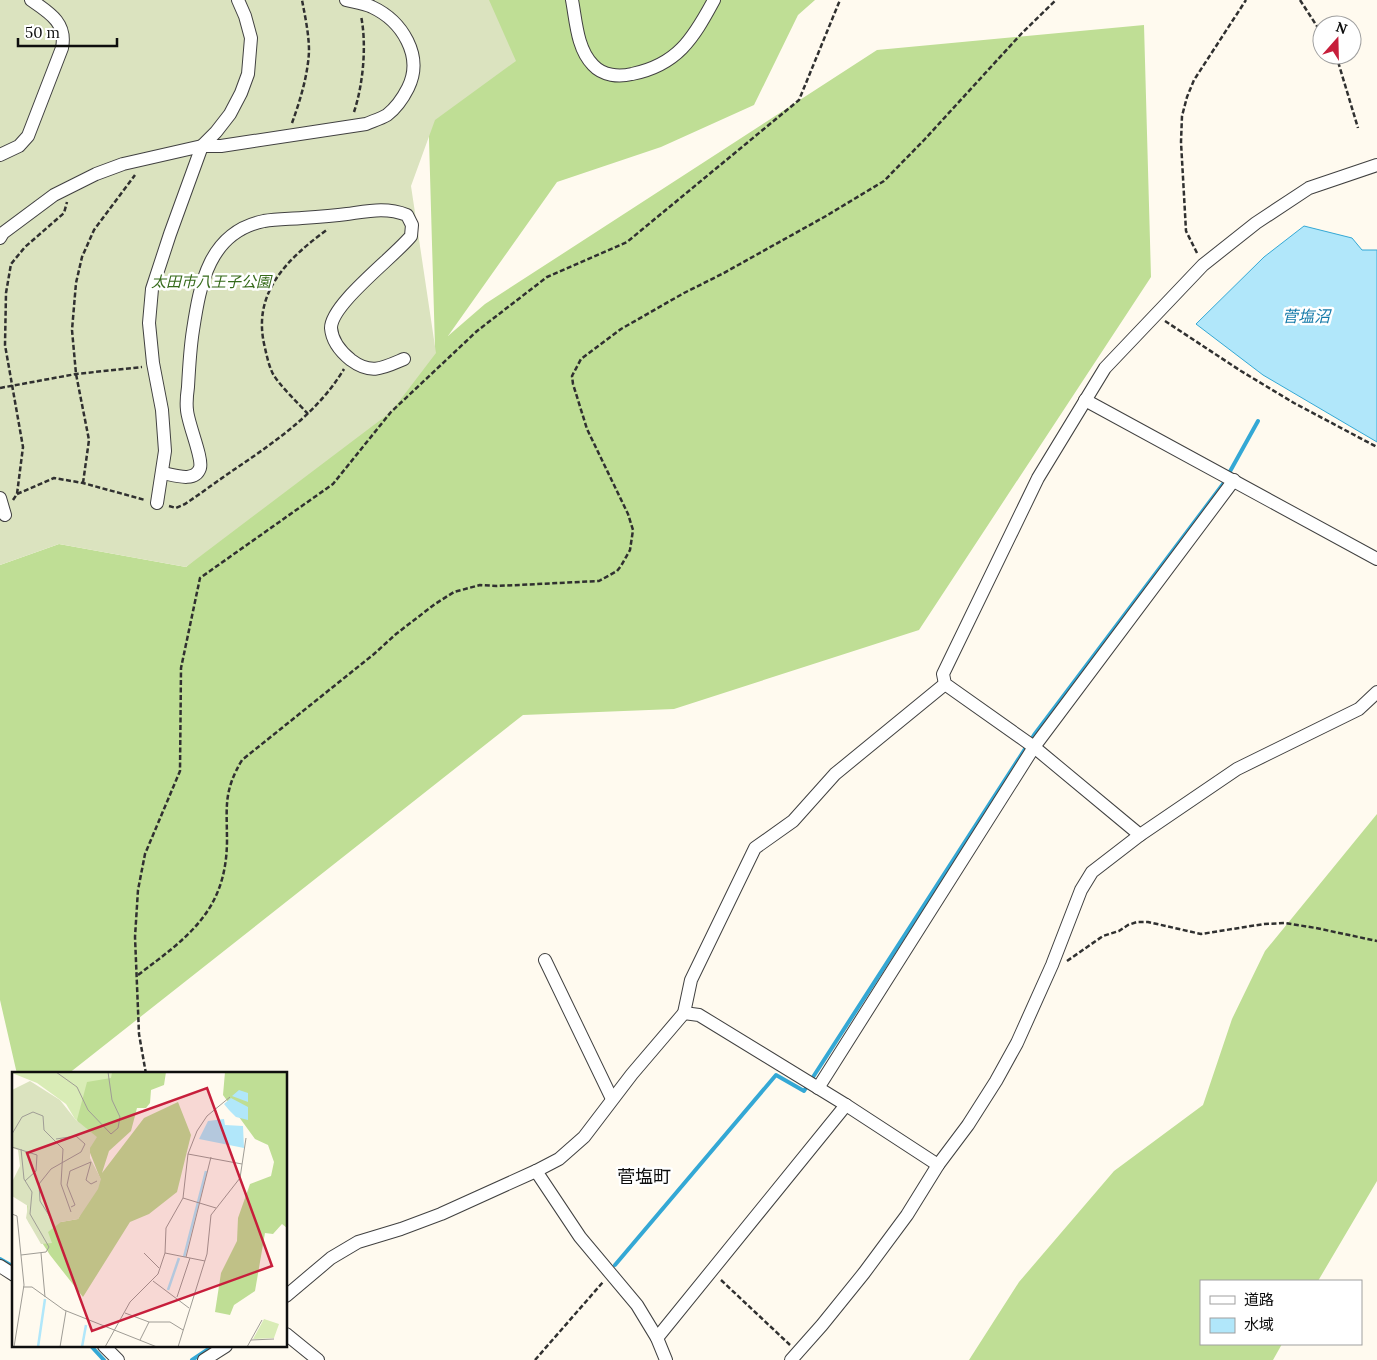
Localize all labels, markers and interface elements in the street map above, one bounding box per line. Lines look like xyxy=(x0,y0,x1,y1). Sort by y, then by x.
scale bar xyxy=(18,15,116,47)
north arrow xyxy=(1312,15,1362,65)
text: N xyxy=(1333,17,1350,38)
text: 50 m xyxy=(25,23,60,42)
park label: 太田市八王子公園 xyxy=(151,272,273,291)
water label: 菅塩沼 xyxy=(1282,306,1332,326)
inset map xyxy=(12,1072,288,1348)
district label: 菅塩町 xyxy=(617,1165,671,1188)
legend xyxy=(1200,1280,1362,1345)
text: 道路 xyxy=(1244,1290,1274,1309)
text: 水域 xyxy=(1244,1315,1274,1334)

